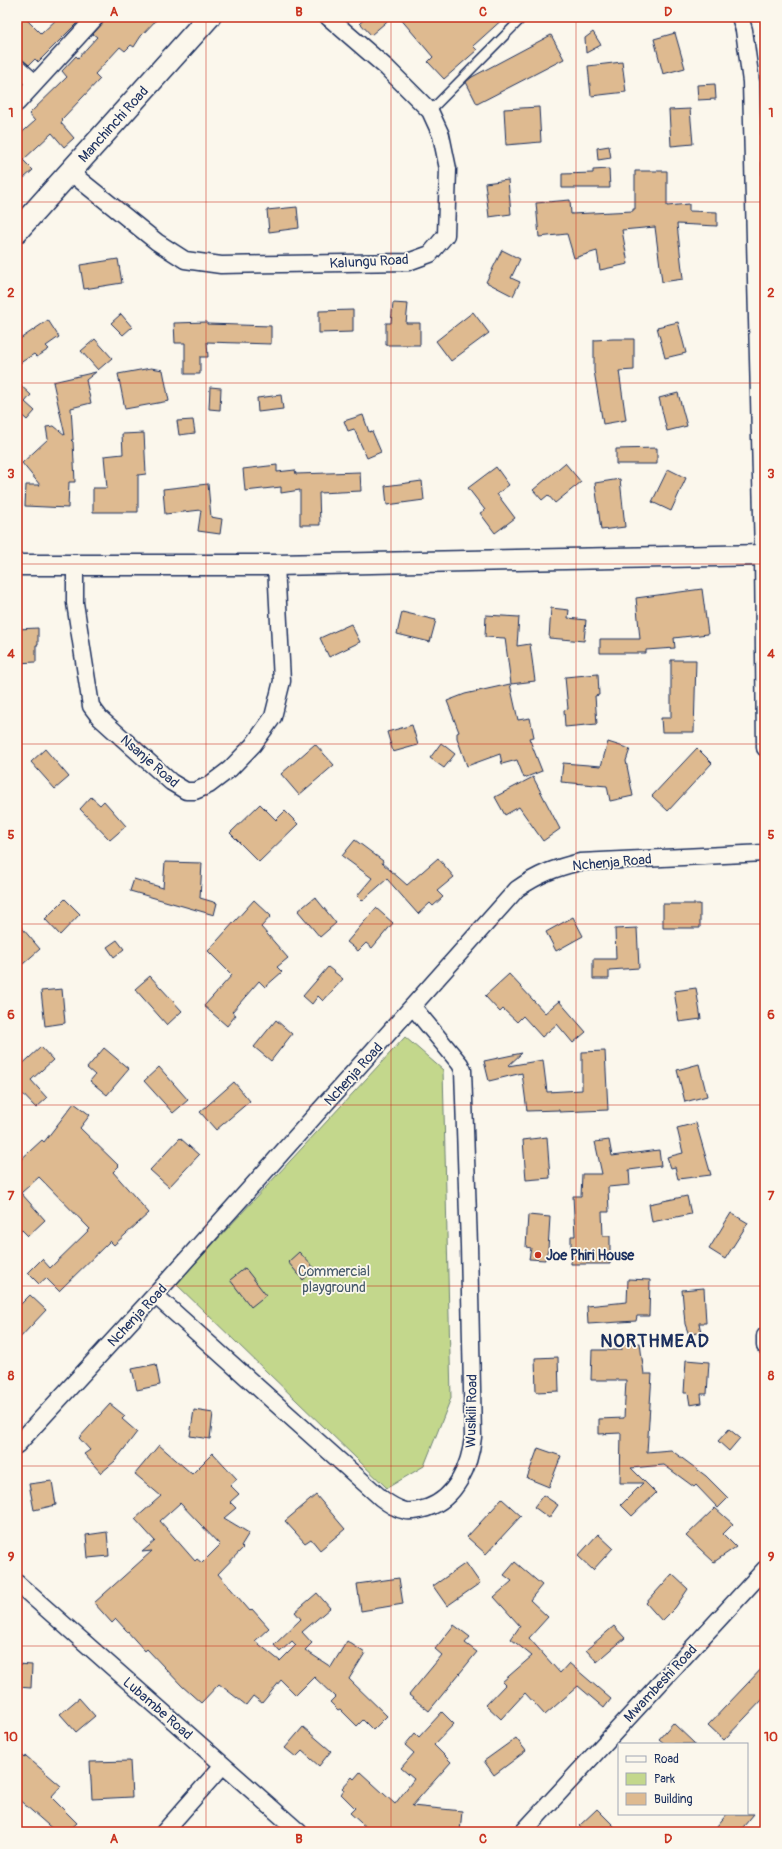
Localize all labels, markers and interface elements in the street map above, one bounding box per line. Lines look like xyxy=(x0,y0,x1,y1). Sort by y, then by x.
text: A xyxy=(110,4,119,20)
text: B xyxy=(295,4,303,20)
text: C xyxy=(479,4,487,20)
text: D xyxy=(664,4,672,20)
street label: Manchinchi Road xyxy=(75,83,152,166)
text: 1 xyxy=(8,105,14,121)
text: 1 xyxy=(768,105,774,121)
street label: Kalungu Road xyxy=(329,251,409,272)
text: 2 xyxy=(7,285,15,301)
text: 2 xyxy=(767,285,775,301)
text: 3 xyxy=(7,466,15,482)
text: 3 xyxy=(767,466,775,482)
text: 4 xyxy=(7,646,15,662)
text: 4 xyxy=(767,646,775,662)
street label: Nsanje Road xyxy=(117,731,182,791)
text: 5 xyxy=(7,827,15,843)
text: 5 xyxy=(767,827,775,843)
street label: Nchenja Road xyxy=(572,851,652,874)
text: 6 xyxy=(7,1007,15,1023)
text: 6 xyxy=(767,1007,775,1023)
street label: Nchenja Road xyxy=(320,1039,386,1110)
text: 7 xyxy=(8,1188,15,1204)
text: 7 xyxy=(768,1188,775,1204)
place label: Joe Phiri House xyxy=(546,1247,635,1264)
marker: Joe Phiri House xyxy=(533,1250,543,1260)
park label: Commercial playground xyxy=(298,1263,370,1296)
street label: Nchenja Road xyxy=(104,1280,171,1350)
district label: NORTHMEAD xyxy=(600,1330,710,1353)
text: 8 xyxy=(8,1368,15,1384)
text: 8 xyxy=(768,1368,775,1384)
street label: Wusikili Road xyxy=(462,1374,481,1448)
text: 9 xyxy=(8,1549,15,1565)
text: 9 xyxy=(768,1549,775,1565)
street label: Mwambeshi Road xyxy=(620,1641,701,1726)
street label: Lubambe Road xyxy=(119,1674,196,1743)
text: 10 xyxy=(4,1729,18,1745)
text: 10 xyxy=(764,1729,778,1745)
legend xyxy=(618,1743,748,1815)
text: Road xyxy=(654,1752,679,1767)
text: Park xyxy=(654,1772,675,1787)
text: Building xyxy=(654,1792,693,1807)
text: A xyxy=(110,1831,119,1847)
text: B xyxy=(295,1831,303,1847)
text: C xyxy=(479,1831,487,1847)
text: D xyxy=(664,1831,672,1847)

